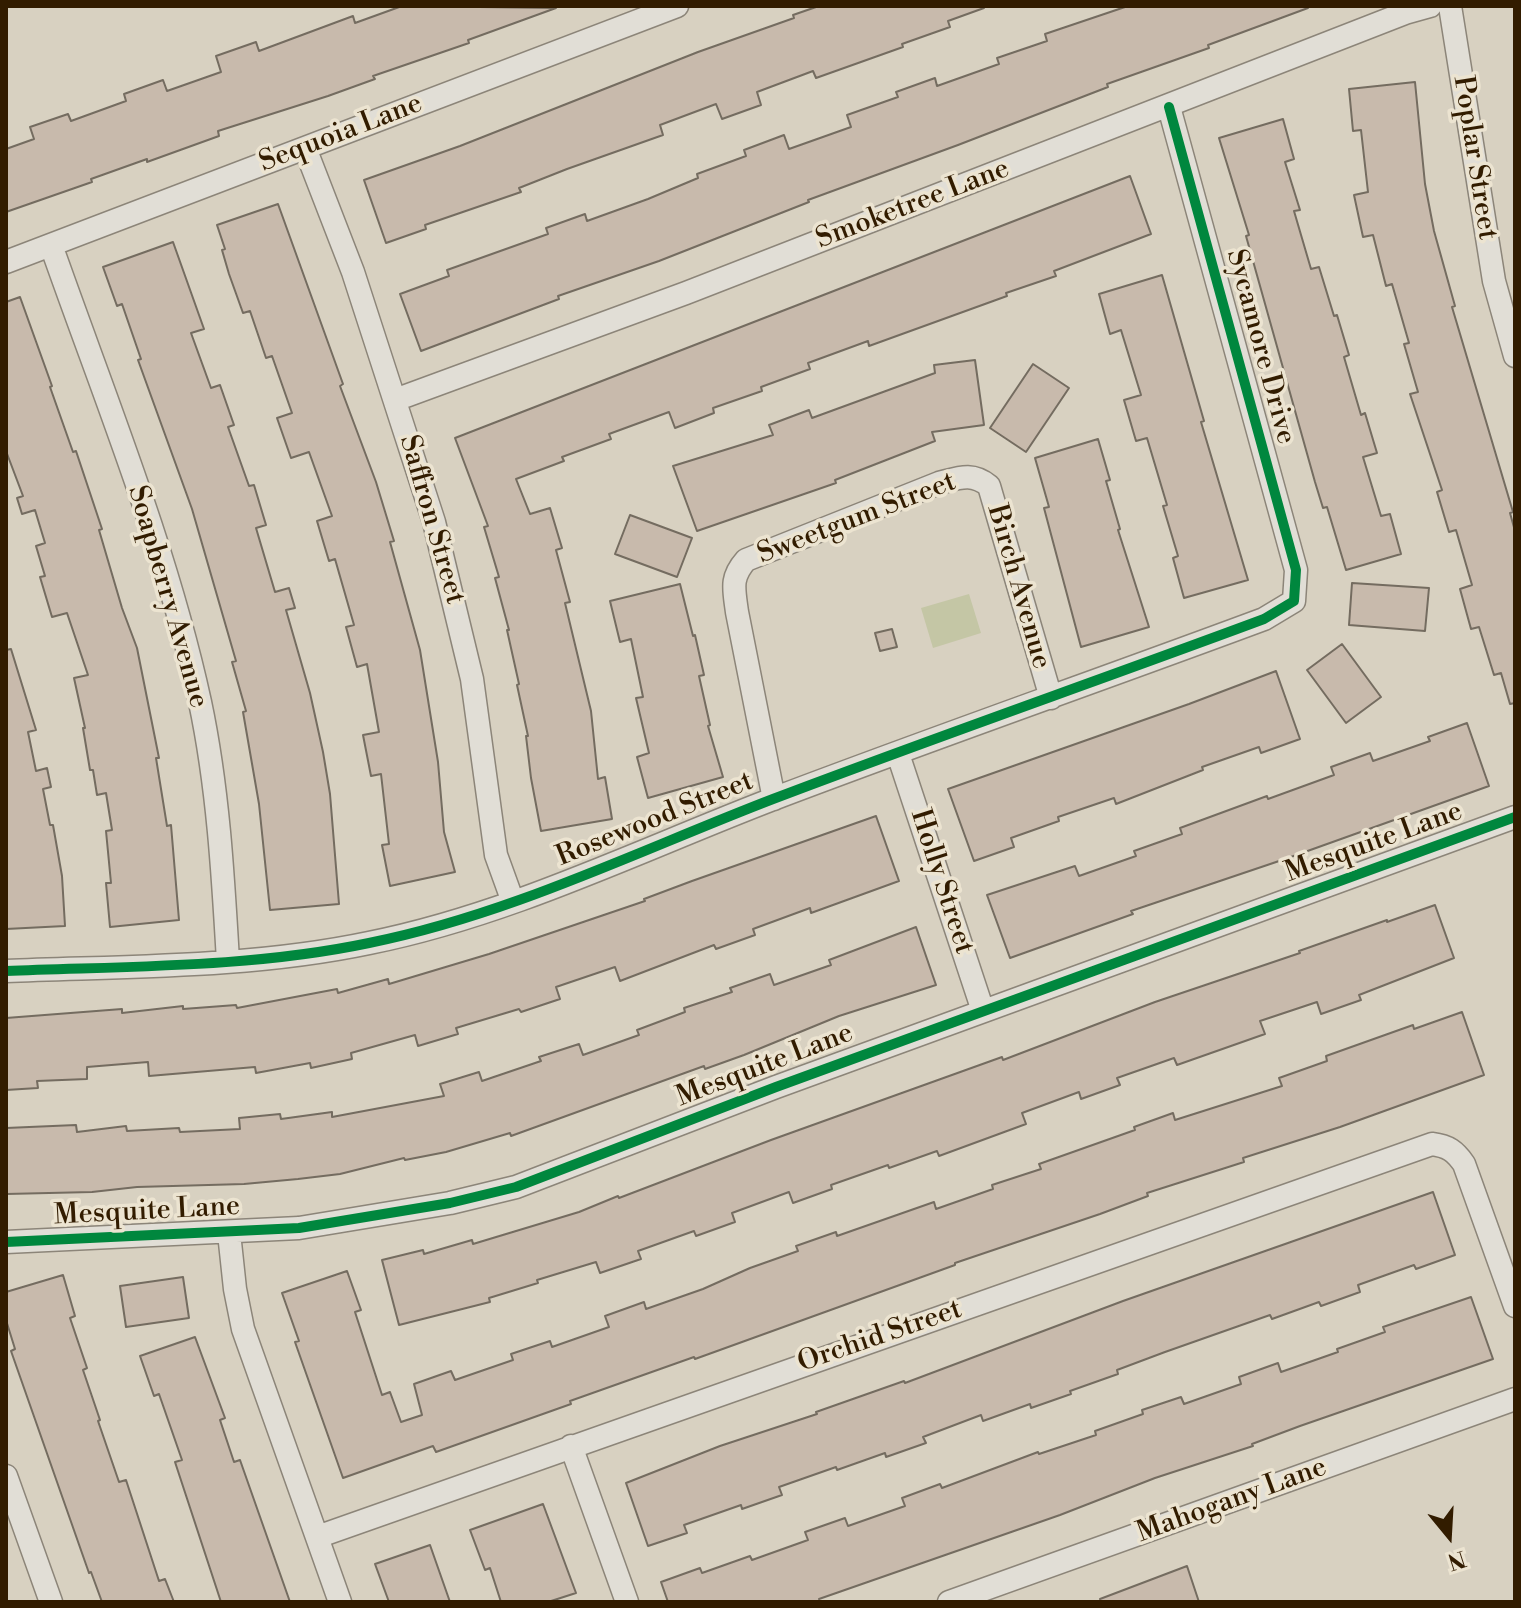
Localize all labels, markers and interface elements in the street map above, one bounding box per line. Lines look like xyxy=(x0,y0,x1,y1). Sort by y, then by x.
street label: Poplar Street xyxy=(1444,74,1504,242)
street label: Sequoia Lane xyxy=(255,88,427,180)
street label: Smoketree Lane xyxy=(812,153,1014,257)
street label: Sycamore Drive xyxy=(1218,246,1302,448)
street label: Saffron Street xyxy=(391,432,471,608)
street label: Sweetgum Street xyxy=(753,466,961,572)
street label: Soapberry Avenue xyxy=(119,482,215,712)
street label: Birch Avenue xyxy=(979,501,1057,673)
street label: Rosewood Street xyxy=(552,765,758,875)
street label: Mesquite Lane xyxy=(1281,795,1467,891)
street label: Holly Street xyxy=(902,805,980,959)
street label: Mesquite Lane xyxy=(672,1017,858,1115)
street label: Mesquite Lane xyxy=(53,1190,241,1234)
street label: Orchid Street xyxy=(794,1293,966,1381)
street label: Mahogany Lane xyxy=(1133,1451,1331,1551)
north arrow xyxy=(1409,1496,1489,1576)
text: N xyxy=(1444,1544,1469,1575)

